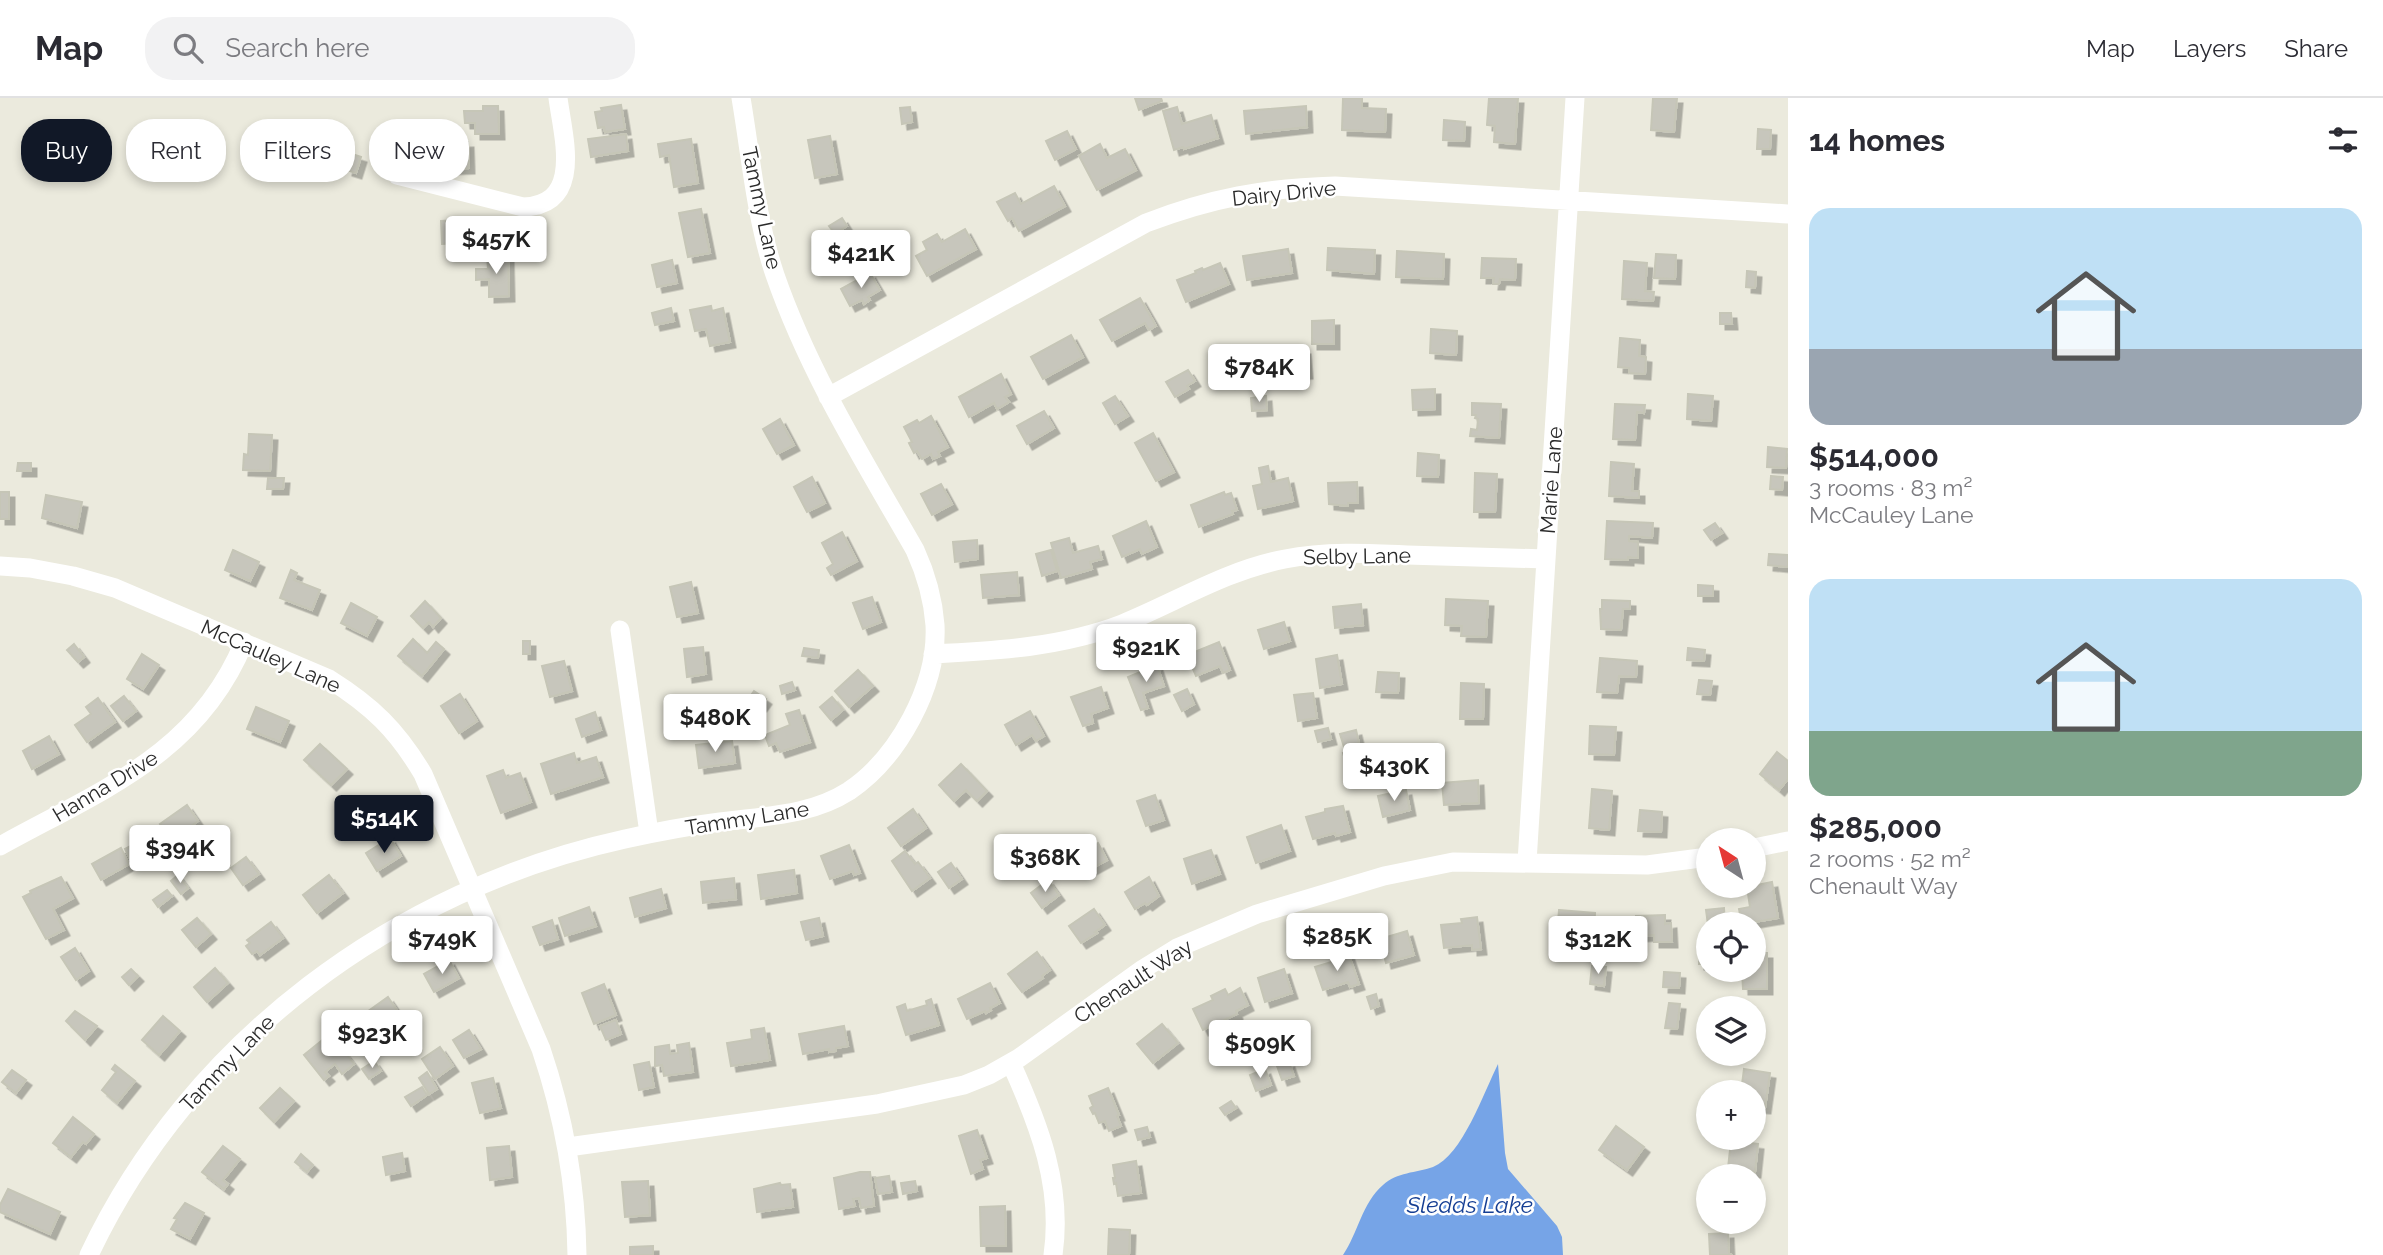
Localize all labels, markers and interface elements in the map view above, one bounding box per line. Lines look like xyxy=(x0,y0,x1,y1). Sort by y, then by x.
search box xyxy=(145,17,635,80)
text: Map xyxy=(35,29,103,68)
icon: search xyxy=(169,29,207,67)
text: Search here xyxy=(225,33,370,63)
text: Map xyxy=(2086,34,2135,63)
text: Layers xyxy=(2173,34,2246,63)
text: Share xyxy=(2284,34,2348,63)
chip: Buy xyxy=(21,119,112,182)
chip: Rent xyxy=(126,119,226,182)
chip: Filters xyxy=(240,119,355,182)
chip: New xyxy=(369,119,469,182)
icon: filters xyxy=(2324,121,2362,159)
text: 14 homes xyxy=(1809,123,1945,158)
street label: Tammy Lane xyxy=(737,144,787,272)
street label: Dairy Drive xyxy=(1231,175,1337,211)
pin: $457K xyxy=(447,216,545,276)
text: $457K xyxy=(462,225,530,252)
pin: $421K xyxy=(812,230,910,290)
text: $421K xyxy=(827,239,895,266)
icon: home xyxy=(2023,253,2149,379)
pin: $784K xyxy=(1210,344,1308,404)
text: $784K xyxy=(1224,353,1294,380)
street label: Marie Lane xyxy=(1535,425,1567,535)
text: $514,000 xyxy=(1809,439,1939,474)
text: 3 rooms · 83 m² xyxy=(1809,474,1972,501)
text: McCauley Lane xyxy=(1809,501,1973,528)
street label: Selby Lane xyxy=(1303,543,1411,569)
street label: McCauley Lane xyxy=(197,614,345,698)
pin: $921K xyxy=(1097,624,1195,684)
icon: home xyxy=(2023,624,2149,750)
text: $921K xyxy=(1112,633,1180,660)
pin: $480K xyxy=(666,694,764,754)
text: $480K xyxy=(679,703,751,730)
pin: $430K xyxy=(1345,744,1443,803)
street label: Hanna Drive xyxy=(48,745,162,827)
text: $430K xyxy=(1359,752,1429,779)
pin: $514K xyxy=(335,796,433,855)
street label: Tammy Lane xyxy=(683,796,811,840)
text: $514K xyxy=(350,804,418,831)
text: $285,000 xyxy=(1809,810,1942,845)
pin: $394K xyxy=(131,826,229,885)
north arrow xyxy=(1696,828,1766,898)
map controls xyxy=(1696,828,1766,1234)
text: $394K xyxy=(145,834,215,861)
pin: $368K xyxy=(996,834,1094,894)
text: $368K xyxy=(1010,843,1080,870)
text: 2 rooms · 52 m² xyxy=(1809,845,1971,872)
text: Chenault Way xyxy=(1809,872,1958,899)
button: locate xyxy=(1696,912,1766,982)
pin: $285K xyxy=(1288,914,1386,973)
pin: $749K xyxy=(393,916,491,976)
pin: $312K xyxy=(1549,916,1647,976)
text: $285K xyxy=(1302,922,1372,949)
text: $749K xyxy=(408,925,476,952)
text: $312K xyxy=(1564,925,1632,952)
street label: Chenault Way xyxy=(1069,934,1197,1028)
button: layers xyxy=(1696,996,1766,1066)
street label: Tammy Lane xyxy=(175,1009,279,1117)
pin: $923K xyxy=(323,1010,421,1070)
text: $923K xyxy=(337,1019,407,1046)
pin: $509K xyxy=(1211,1020,1309,1080)
text: $509K xyxy=(1225,1029,1295,1056)
button: + xyxy=(1696,1080,1766,1150)
button: − xyxy=(1696,1164,1766,1234)
water label: Sledds Lake xyxy=(1406,1191,1533,1218)

